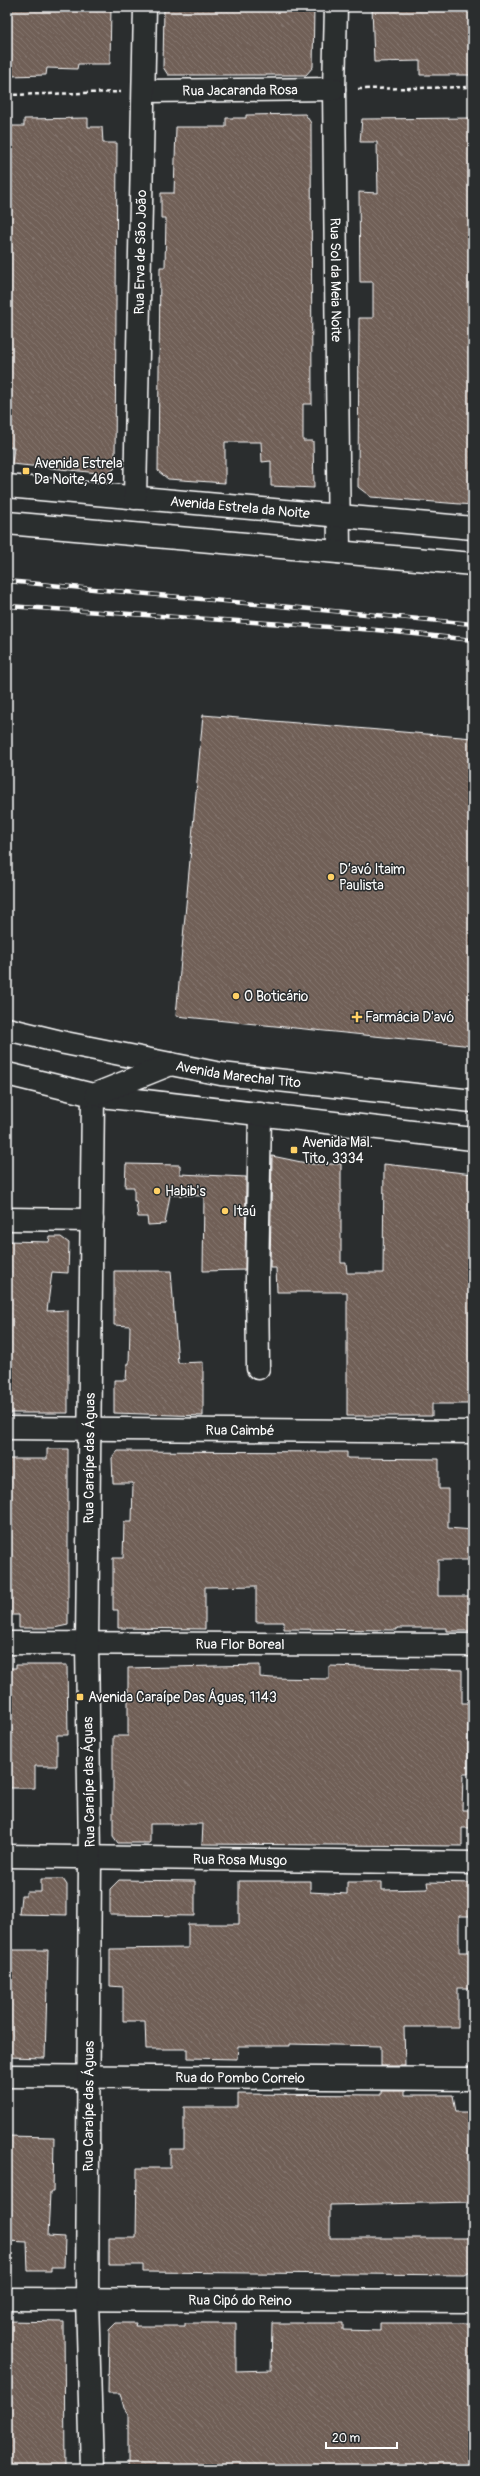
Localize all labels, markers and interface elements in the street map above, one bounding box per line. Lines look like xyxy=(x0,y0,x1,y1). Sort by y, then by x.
street label: Rua Jacaranda Rosa xyxy=(182,81,298,99)
street label: Rua Erva de São João xyxy=(130,189,150,315)
street label: Rua Sol da Meia Noite xyxy=(327,218,345,342)
place label: Avenida Estrela Da Noite, 469 xyxy=(34,455,123,488)
marker: Avenida Estrela Da Noite, 469 xyxy=(21,466,31,476)
street label: Avenida Estrela da Noite xyxy=(169,492,311,522)
place label: D’avó Itaim Paulista xyxy=(339,861,405,894)
marker: D’avó Itaim Paulista xyxy=(326,872,336,882)
place label: O Boticário xyxy=(244,988,309,1005)
marker: O Boticário xyxy=(231,991,241,1001)
place label: Farmácia D'avó xyxy=(365,1009,455,1026)
marker: Farmácia D'avó xyxy=(352,1012,362,1022)
street label: Avenida Marechal Tito xyxy=(174,1057,302,1091)
place label: Avenida Mal. Tito, 3334 xyxy=(302,1134,373,1167)
marker: Avenida Mal. Tito, 3334 xyxy=(289,1145,299,1155)
place label: Habib's xyxy=(165,1183,206,1200)
marker: Habib's xyxy=(152,1186,162,1196)
place label: Itaú xyxy=(233,1203,256,1220)
marker: Itaú xyxy=(220,1206,230,1216)
street label: Rua Caraípe das Águas xyxy=(80,1392,98,1524)
street label: Rua Caimbé xyxy=(206,1421,274,1439)
street label: Rua Flor Boreal xyxy=(195,1635,285,1653)
place label: Avenida Caraípe Das Águas, 1143 xyxy=(88,1688,277,1706)
marker: Avenida Caraípe Das Águas, 1143 xyxy=(75,1692,85,1702)
street label: Rua Caraípe das Águas xyxy=(78,1716,99,1848)
street label: Rua Rosa Musgo xyxy=(193,1850,288,1869)
street label: Rua Caraípe das Águas xyxy=(79,2040,97,2172)
street label: Rua do Pombo Correio xyxy=(175,2069,305,2086)
street label: Rua Cipó do Reino xyxy=(188,2291,292,2309)
scale bar xyxy=(326,2424,397,2450)
text: 20 m xyxy=(332,2431,361,2446)

